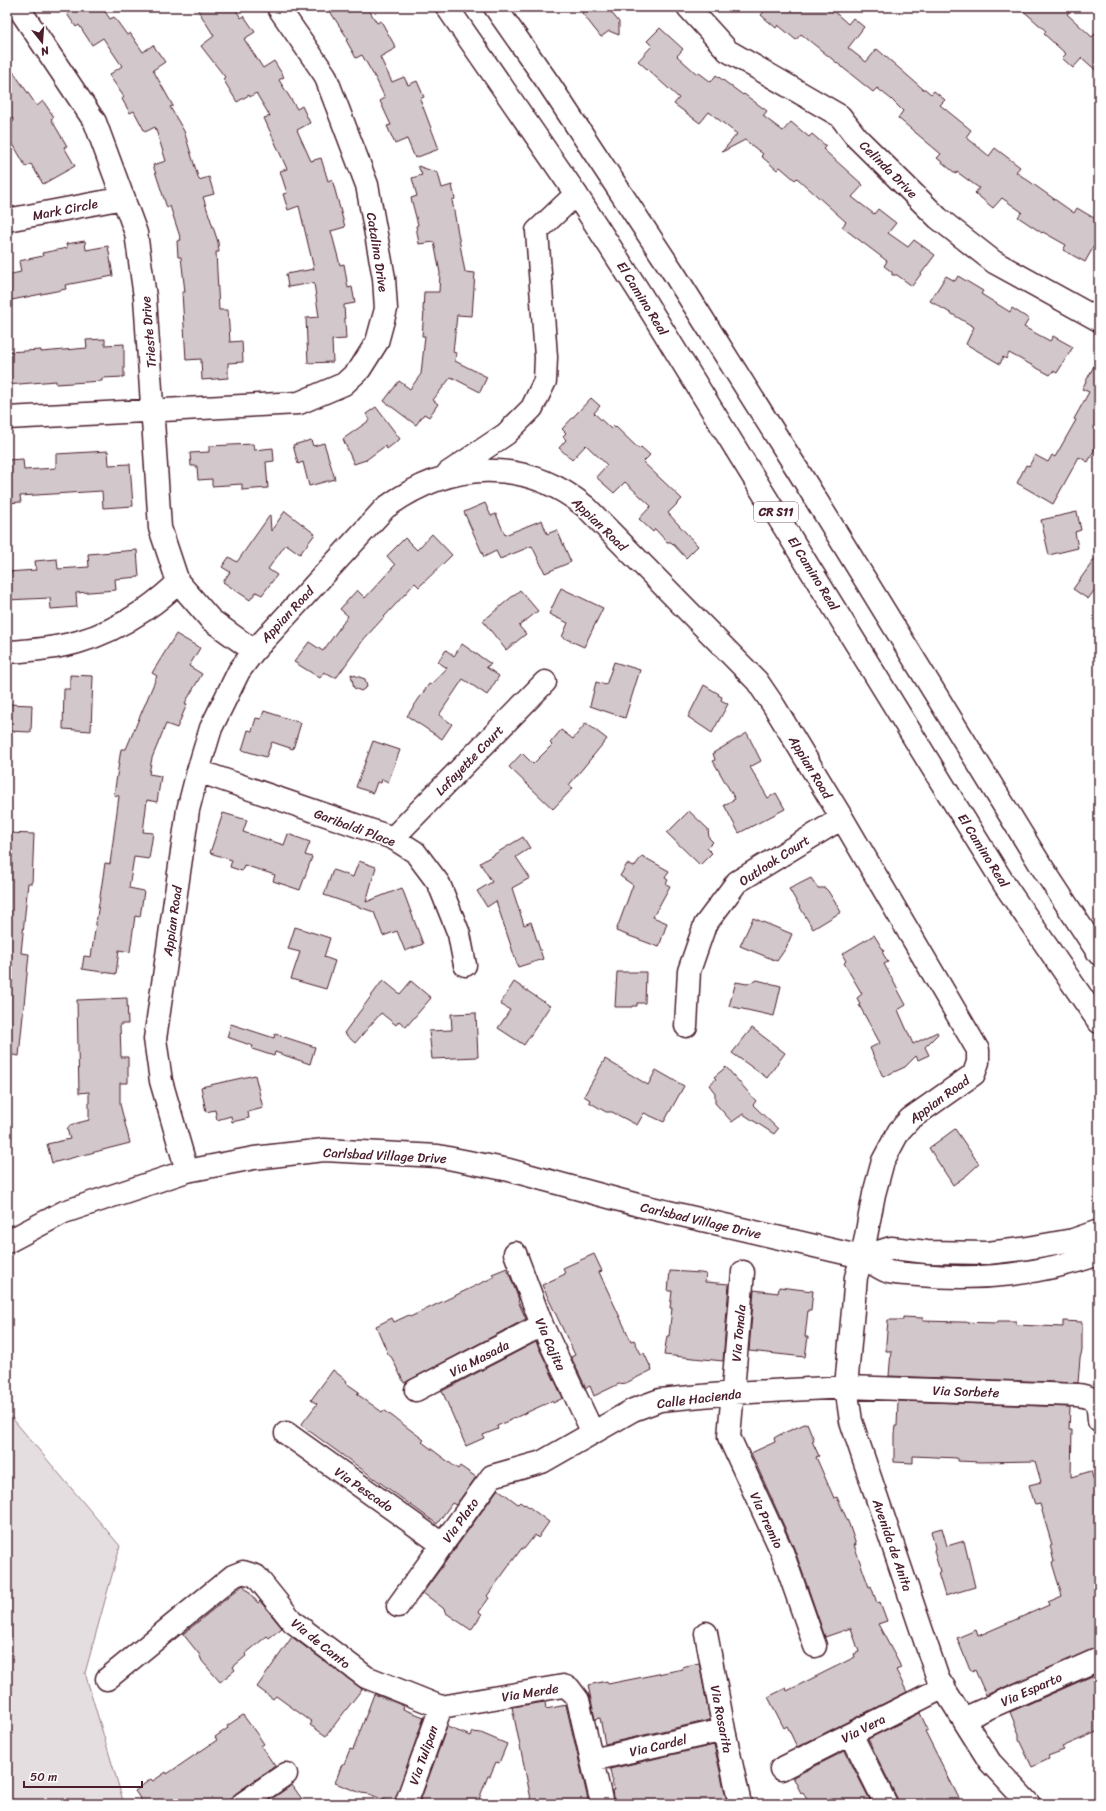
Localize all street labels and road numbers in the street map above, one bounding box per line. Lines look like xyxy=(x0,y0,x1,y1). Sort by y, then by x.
street label: Celinda Drive xyxy=(854,135,924,204)
street label: Mark Circle xyxy=(30,192,100,227)
street label: Catalina Drive xyxy=(360,211,395,293)
street label: El Camino Real xyxy=(611,256,675,340)
street label: Trieste Drive xyxy=(134,295,163,369)
street label: Appian Road xyxy=(566,491,634,558)
road number: CR S11 xyxy=(754,502,798,522)
street label: El Camino Real xyxy=(782,531,846,615)
street label: Appian Road xyxy=(254,580,321,649)
street label: Lafayette Court xyxy=(429,719,510,801)
street label: Appian Road xyxy=(782,730,839,804)
street label: Garibaldi Place xyxy=(311,802,399,853)
street label: El Camino Real xyxy=(952,808,1016,892)
street label: Outlook Court xyxy=(734,829,815,892)
street label: Appian Road xyxy=(156,883,189,959)
street label: Appian Road xyxy=(903,1069,976,1130)
street label: Carlsbad Village Drive xyxy=(323,1141,448,1170)
street label: Carlsbad Village Drive xyxy=(638,1195,764,1246)
street label: Via Tonala xyxy=(725,1303,752,1363)
street label: Via Cajita xyxy=(529,1314,573,1375)
street label: Via Masada xyxy=(445,1333,514,1383)
street label: Via Sorbete xyxy=(932,1379,1000,1404)
street label: Calle Hacienda xyxy=(655,1382,743,1415)
street label: Via Pescado xyxy=(329,1461,398,1518)
street label: Via Premio xyxy=(743,1488,790,1553)
street label: Via Plato xyxy=(436,1492,485,1548)
street label: Avenida de Anita xyxy=(866,1495,919,1595)
street label: Via de Canto xyxy=(286,1612,356,1675)
street label: Via Esparto xyxy=(997,1665,1066,1713)
street label: Via Merde xyxy=(500,1677,561,1708)
street label: Via Rosarita xyxy=(704,1683,739,1755)
street label: Via Vera xyxy=(837,1707,890,1749)
street label: Via Tulipan xyxy=(402,1722,445,1788)
street label: Via Cardel xyxy=(627,1728,689,1763)

